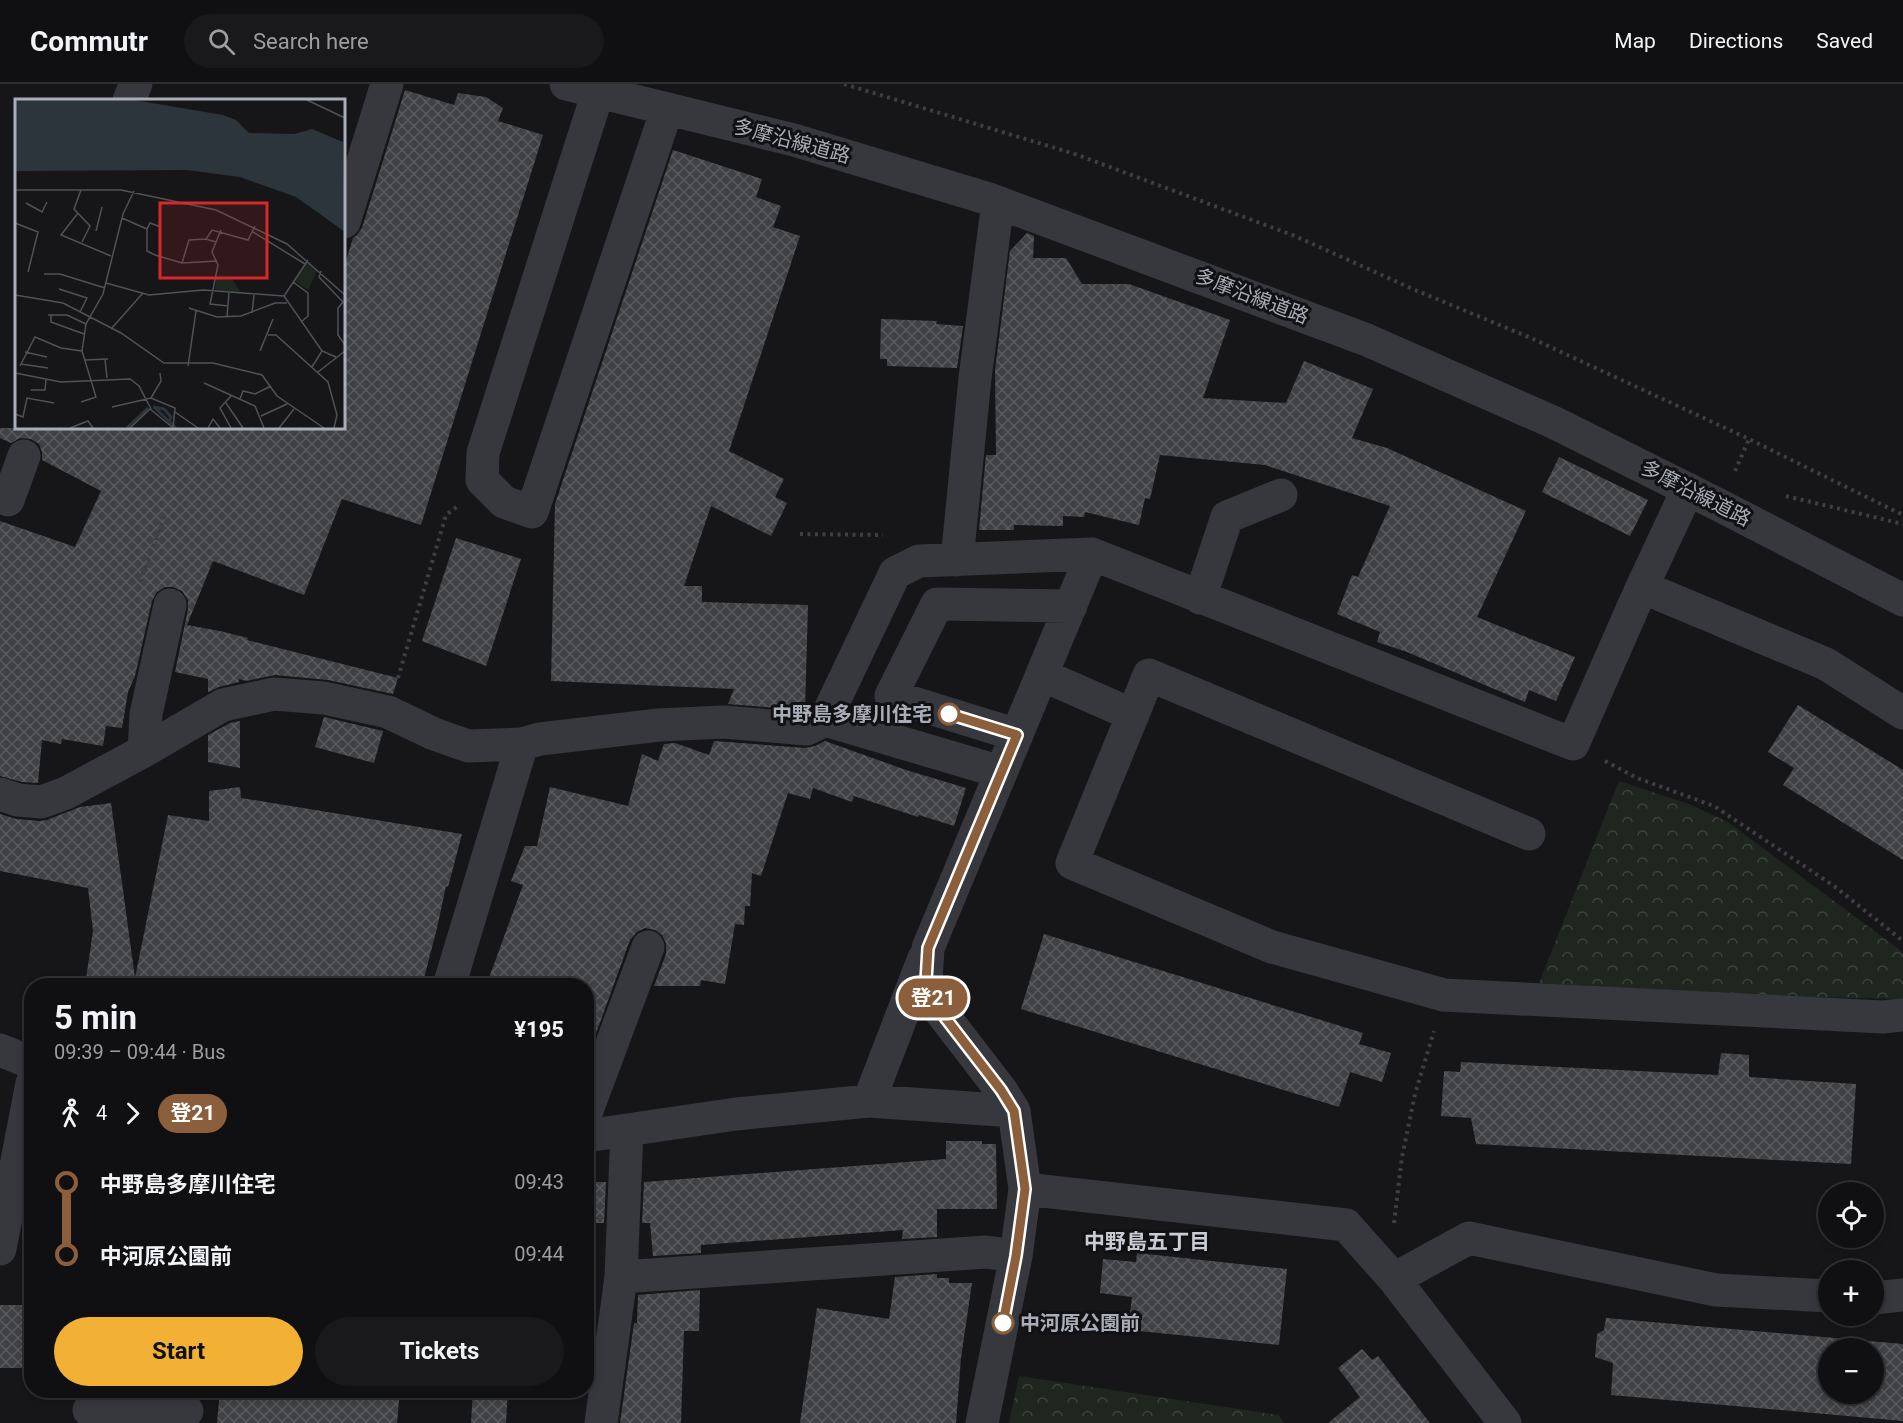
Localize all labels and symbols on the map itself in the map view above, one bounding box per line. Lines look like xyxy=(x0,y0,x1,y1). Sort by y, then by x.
inset map xyxy=(15,99,345,429)
street label: 多摩沿線道路 xyxy=(731,114,853,168)
street label: 多摩沿線道路 xyxy=(1192,263,1312,329)
street label: 多摩沿線道路 xyxy=(1637,455,1755,531)
place label: 中野島多摩川住宅 xyxy=(772,702,932,726)
marker: 中野島多摩川住宅 xyxy=(938,703,960,725)
line badge: 登21 xyxy=(898,978,968,1018)
district label: 中野島五丁目 xyxy=(1084,1230,1210,1254)
place label: 中河原公園前 xyxy=(1020,1311,1140,1335)
marker: 中河原公園前 xyxy=(992,1312,1014,1334)

